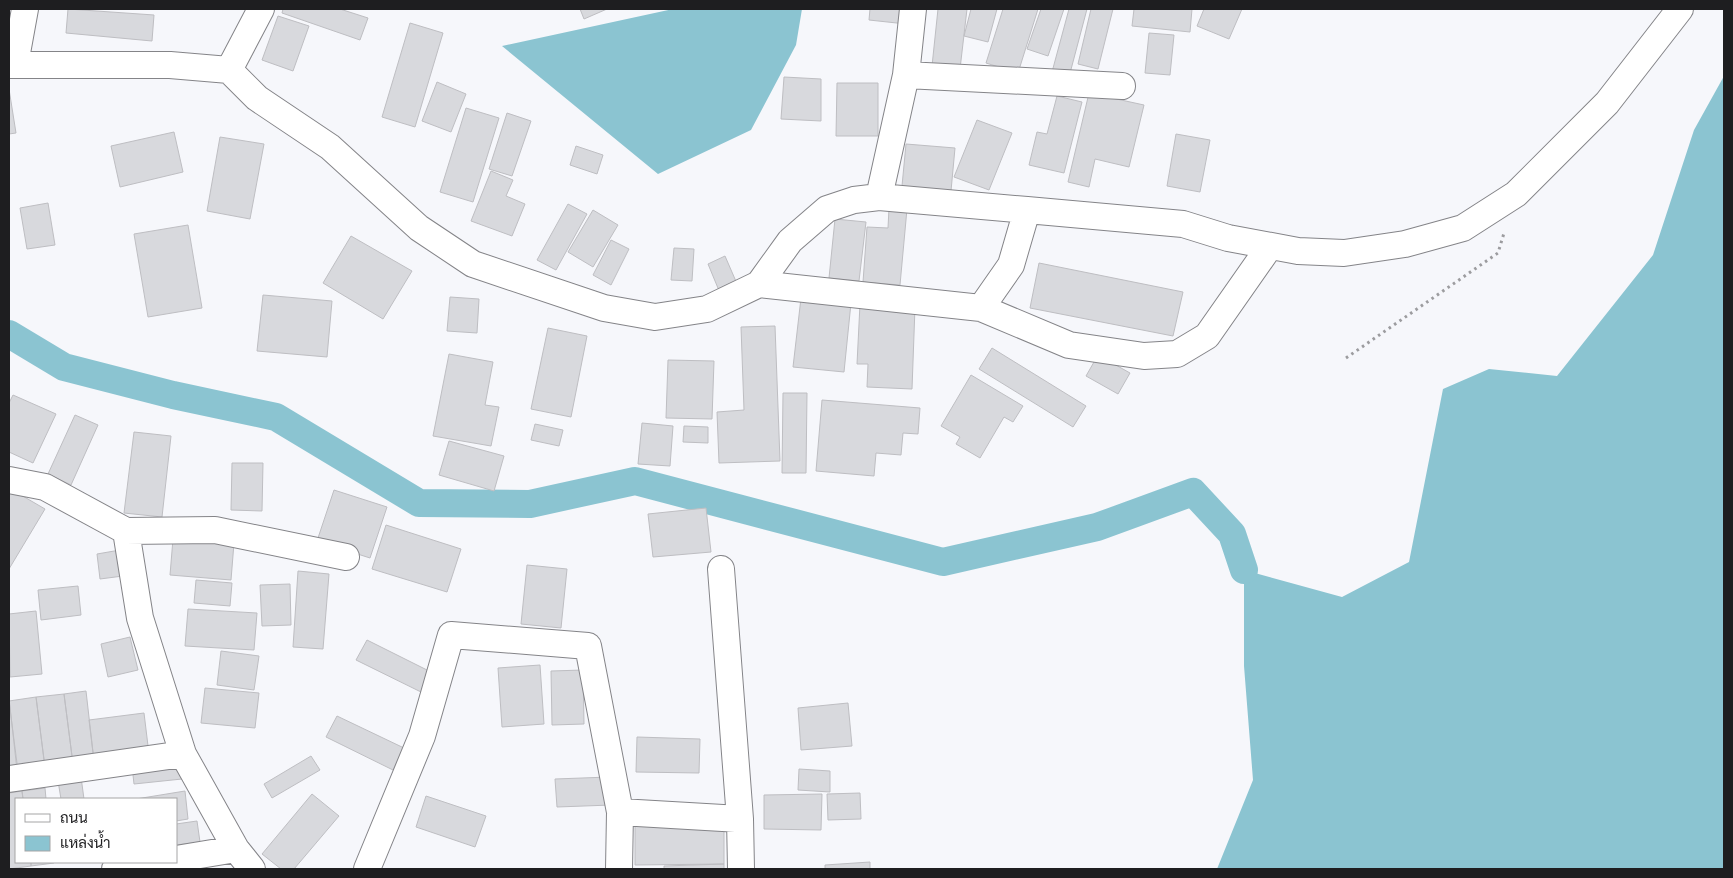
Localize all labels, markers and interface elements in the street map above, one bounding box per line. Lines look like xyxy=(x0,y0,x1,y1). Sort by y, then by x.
legend xyxy=(15,798,178,863)
text: ถนน xyxy=(60,808,88,827)
text: แหล่งน้ำ xyxy=(60,830,111,852)

